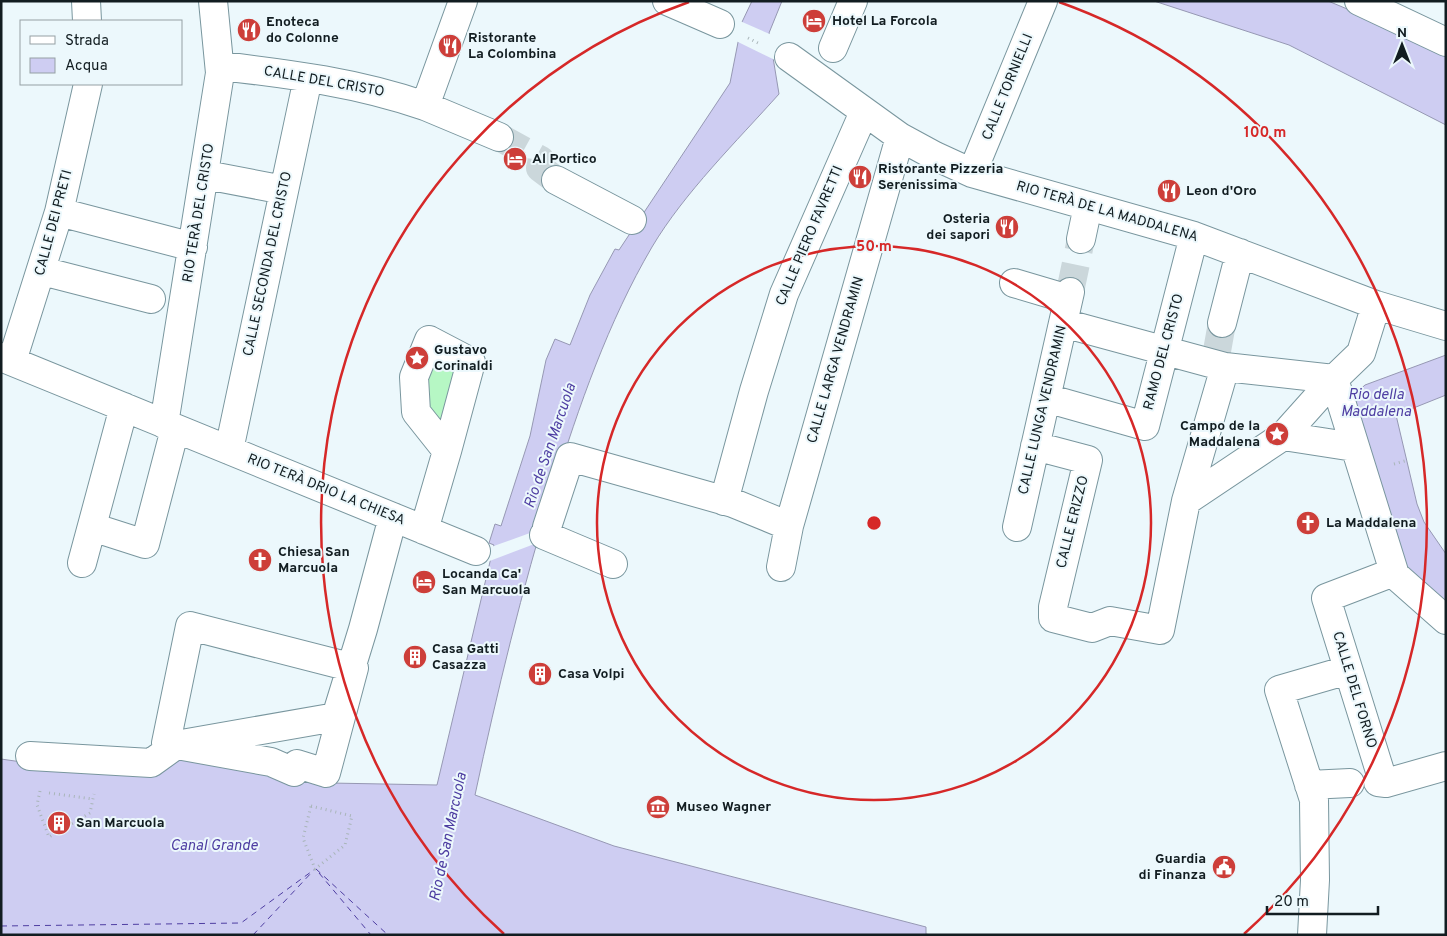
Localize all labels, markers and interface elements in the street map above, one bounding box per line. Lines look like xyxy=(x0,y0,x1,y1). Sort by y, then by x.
hotel icon: Hotel La Forcola xyxy=(801,8,827,34)
place label: Hotel La Forcola xyxy=(832,13,938,30)
place label: Enoteca do Colonne xyxy=(266,14,339,47)
restaurant icon: Enoteca do Colonne xyxy=(236,17,262,43)
legend xyxy=(20,20,182,85)
north arrow xyxy=(1377,20,1427,70)
text: N xyxy=(1397,25,1407,42)
place label: Ristorante La Colombina xyxy=(468,30,556,63)
street label: CALLE TORNIELLI xyxy=(979,31,1037,143)
text: Strada xyxy=(65,32,109,51)
restaurant icon: Ristorante La Colombina xyxy=(437,33,463,59)
text: Acqua xyxy=(65,57,108,76)
street label: CALLE DEL CRISTO xyxy=(262,63,386,101)
text: 100 m xyxy=(1244,124,1286,143)
street label: RIO TERÀ DEL CRISTO xyxy=(179,142,218,284)
hotel icon: Al Portico xyxy=(502,146,528,172)
place label: Al Portico xyxy=(532,151,597,168)
place label: Ristorante Pizzeria Serenissima xyxy=(878,161,1003,194)
street label: CALLE PIERO FAVRETTI xyxy=(773,164,847,308)
restaurant icon: Ristorante Pizzeria Serenissima xyxy=(847,164,873,190)
street label: CALLE DEI PRETI xyxy=(32,168,76,278)
street label: CALLE SECONDA DEL CRISTO xyxy=(240,170,296,358)
street label: RIO TERÀ DE LA MADDALENA xyxy=(1014,177,1200,246)
restaurant icon: Leon d'Oro xyxy=(1156,178,1182,204)
place label: Leon d'Oro xyxy=(1186,183,1257,200)
place label: Osteria dei sapori xyxy=(926,211,990,244)
restaurant icon: Osteria dei sapori xyxy=(994,214,1020,240)
text: 50 m xyxy=(856,238,892,257)
street label: CALLE LARGA VENDRAMIN xyxy=(804,275,868,445)
street label: RAMO DEL CRISTO xyxy=(1140,292,1188,412)
street label: CALLE LUNGA VENDRAMIN xyxy=(1015,324,1071,496)
place label: Gustavo Corinaldi xyxy=(434,342,493,375)
place icon: Gustavo Corinaldi xyxy=(404,345,430,371)
water label: Rio de San Marcuola xyxy=(521,381,581,511)
water label: Rio della Maddalena xyxy=(1341,386,1411,422)
place label: Campo de la Maddalena xyxy=(1180,418,1260,451)
place icon: Campo de la Maddalena xyxy=(1264,421,1290,447)
street label: RIO TERÀ DRIO LA CHIESA xyxy=(245,450,408,529)
street label: CALLE ERIZZO xyxy=(1053,474,1093,570)
church icon: La Maddalena xyxy=(1295,510,1321,536)
centre of rings xyxy=(865,514,883,532)
place label: La Maddalena xyxy=(1326,515,1416,532)
place label: Chiesa San Marcuola xyxy=(278,544,350,577)
church icon: Chiesa San Marcuola xyxy=(247,547,273,573)
place label: Locanda Ca' San Marcuola xyxy=(442,566,530,599)
hotel icon: Locanda Ca' San Marcuola xyxy=(411,569,437,595)
street label: CALLE DEL FORNO xyxy=(1328,629,1380,751)
place label: Casa Gatti Casazza xyxy=(432,641,499,674)
building icon: Casa Gatti Casazza xyxy=(402,644,428,670)
building icon: Casa Volpi xyxy=(527,661,553,687)
place label: Casa Volpi xyxy=(558,666,625,683)
water label: Rio de San Marcuola xyxy=(426,771,472,903)
museum icon: Museo Wagner xyxy=(645,794,671,820)
place label: Museo Wagner xyxy=(676,799,771,816)
building icon: San Marcuola xyxy=(46,810,72,836)
place label: San Marcuola xyxy=(76,815,164,832)
water label: Canal Grande xyxy=(170,837,258,856)
place label: Guardia di Finanza xyxy=(1139,851,1206,884)
public building icon: Guardia di Finanza xyxy=(1211,854,1237,880)
scale bar xyxy=(1267,884,1378,916)
text: 20 m xyxy=(1274,893,1309,912)

